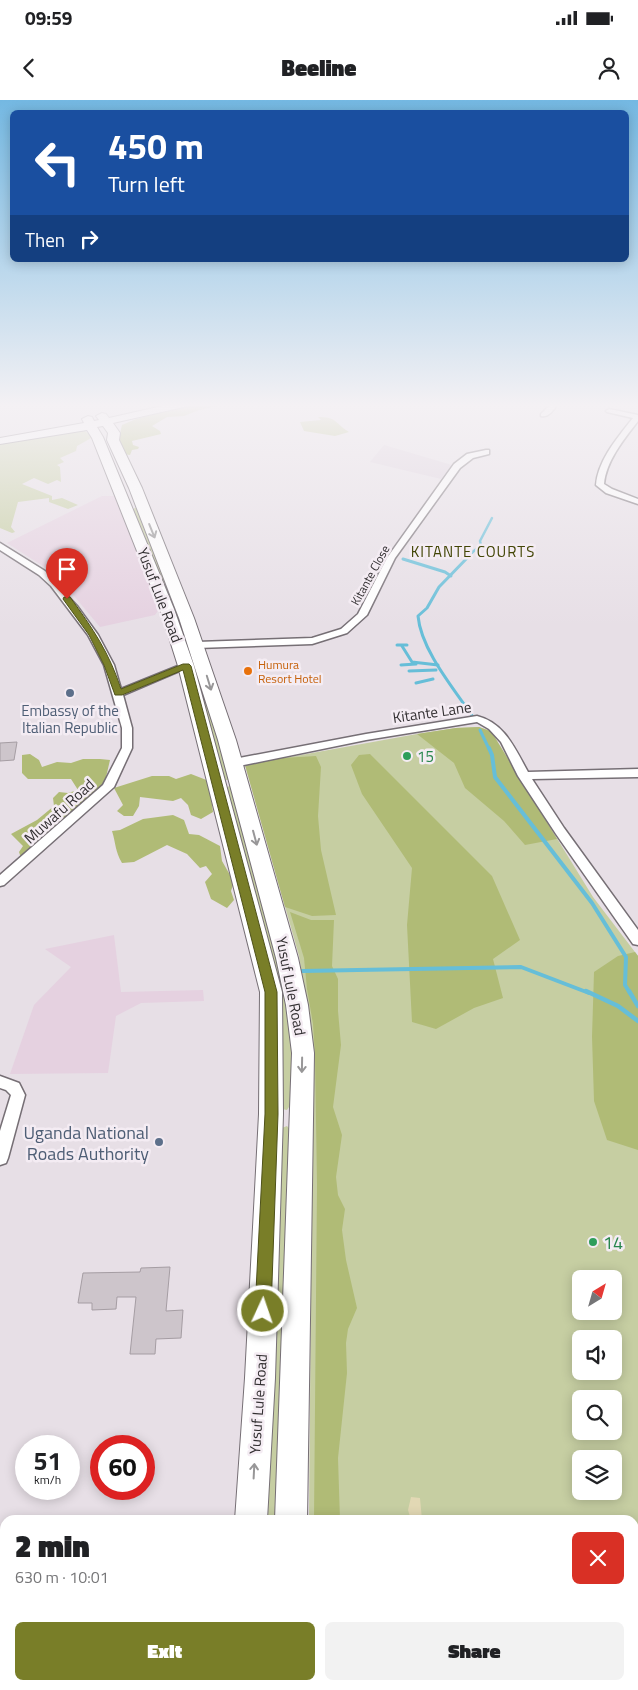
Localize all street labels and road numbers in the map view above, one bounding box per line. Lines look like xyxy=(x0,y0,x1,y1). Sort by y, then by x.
street label: Kitante Close xyxy=(346,541,394,609)
street label: Yusuf Lule Road xyxy=(131,544,189,646)
street label: Kitante Lane xyxy=(391,695,473,729)
street label: Muwafu Road xyxy=(19,773,99,849)
street label: Yusuf Lule Road xyxy=(270,935,312,1037)
street label: Yusuf Lule Road xyxy=(243,1353,273,1455)

